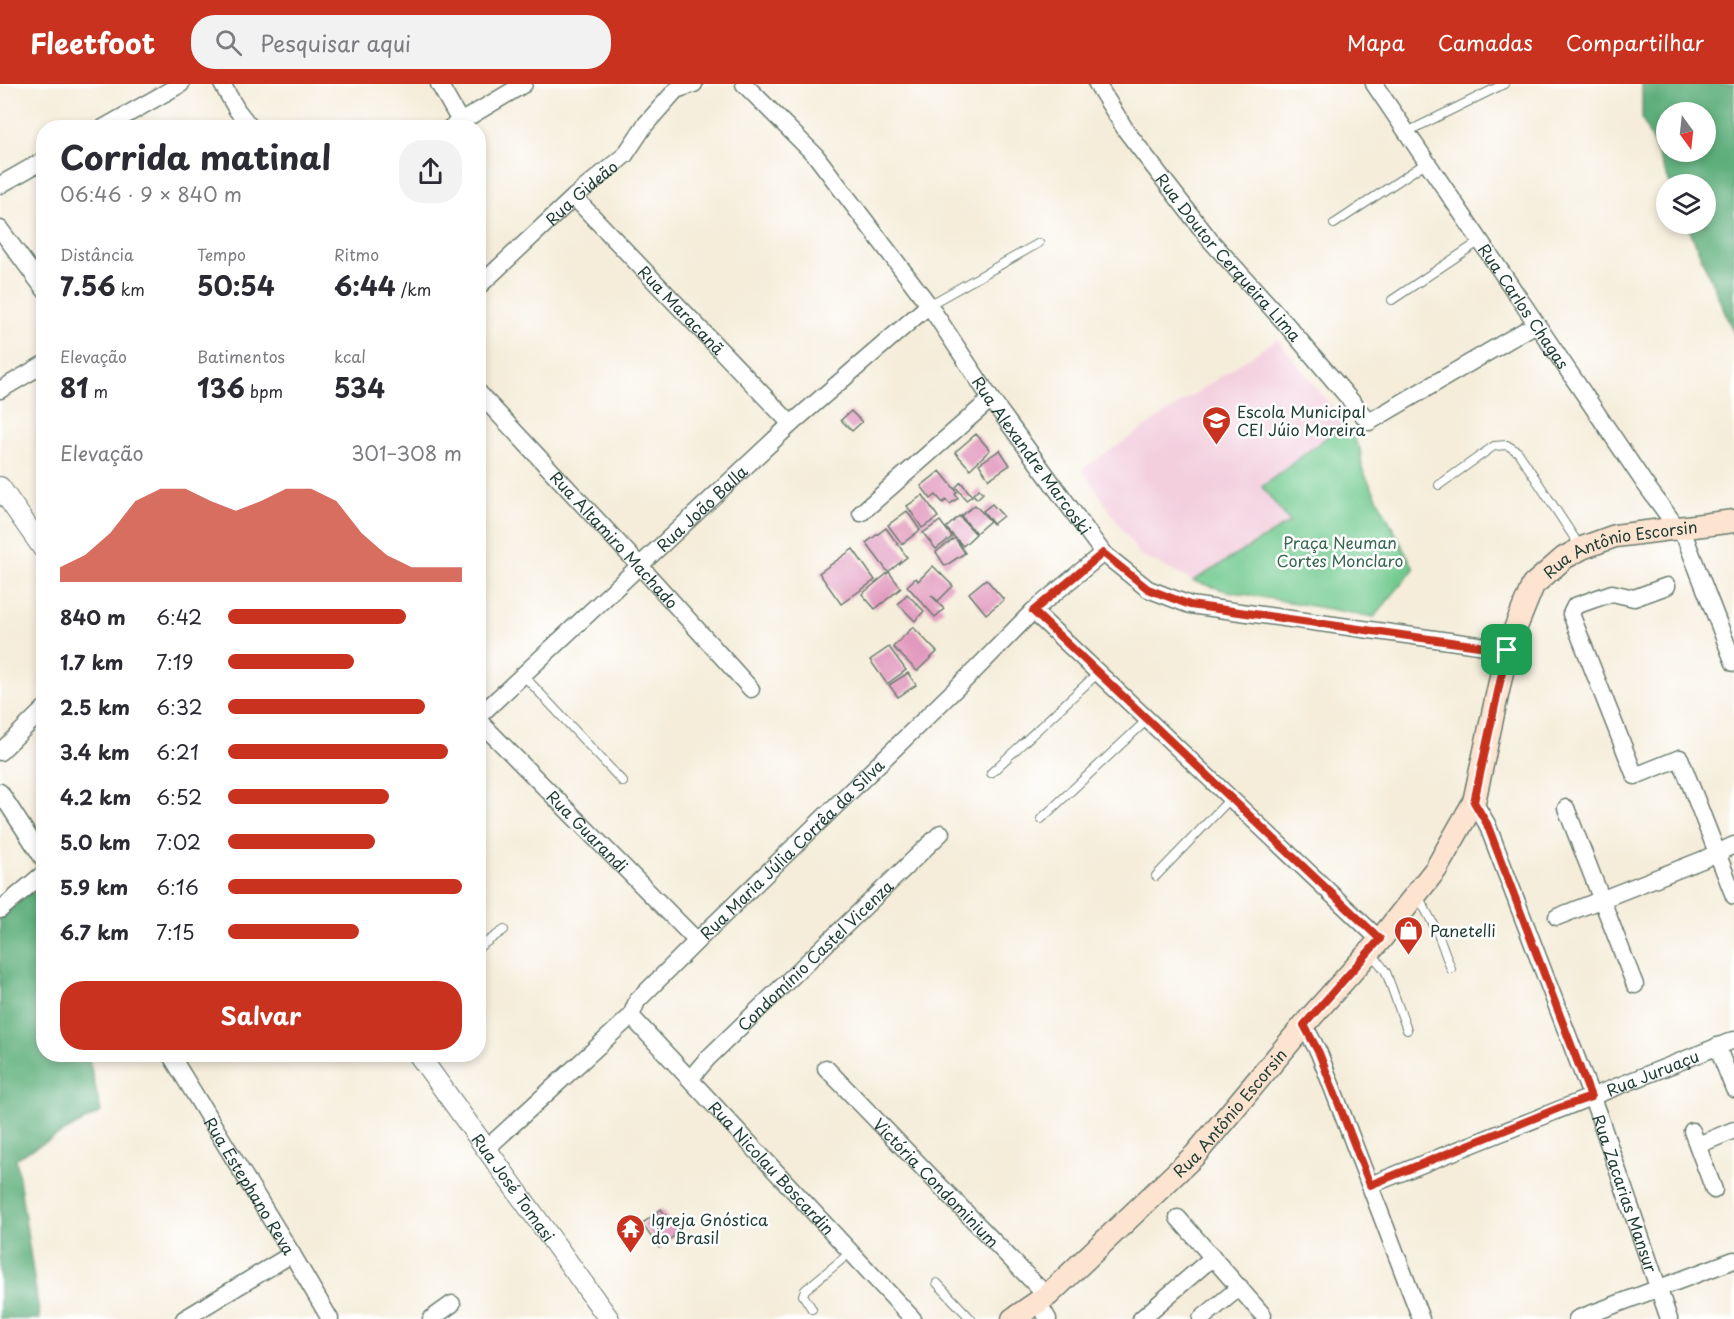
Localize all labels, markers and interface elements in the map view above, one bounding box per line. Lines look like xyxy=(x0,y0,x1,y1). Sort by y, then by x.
search box xyxy=(191,15,611,69)
text: Fleetfoot xyxy=(30,21,155,64)
icon: search xyxy=(212,26,245,59)
text: Pesquisar aqui xyxy=(260,26,411,59)
text: Mapa xyxy=(1347,26,1405,58)
text: Camadas xyxy=(1438,26,1533,58)
text: Compartilhar xyxy=(1566,26,1704,58)
north arrow xyxy=(1656,102,1716,162)
map controls xyxy=(1656,102,1716,234)
text: Corrida matinal xyxy=(60,131,331,181)
button: share xyxy=(399,140,462,203)
street label: Rua Gideão xyxy=(539,154,623,230)
street label: Rua Doutor Cerqueira Lima xyxy=(1151,168,1307,346)
button: layers xyxy=(1656,174,1716,234)
text: 06:46 · 9 × 840 m xyxy=(60,179,242,209)
street label: Rua Carlos Chagas xyxy=(1473,238,1575,373)
text: Distância xyxy=(60,242,134,266)
text: Tempo xyxy=(197,242,246,266)
text: Ritmo xyxy=(334,242,379,266)
street label: Rua Maracanã xyxy=(633,260,730,360)
text: 7.56 xyxy=(60,266,116,305)
text: 50:54 xyxy=(197,266,275,305)
text: 6:44 xyxy=(334,266,396,305)
text: km xyxy=(116,277,145,301)
text: /km xyxy=(396,277,431,301)
text: Elevação xyxy=(60,344,127,368)
text: Batimentos xyxy=(197,344,285,368)
text: kcal xyxy=(334,344,366,368)
text: 81 xyxy=(60,368,88,407)
text: 136 xyxy=(197,368,245,407)
text: 534 xyxy=(334,368,385,407)
street label: Rua Alexandre Marcoski xyxy=(967,371,1097,539)
text: m xyxy=(88,379,108,403)
text: bpm xyxy=(245,379,283,403)
place label: Escola Municipal CEI Júio Moreira xyxy=(1237,399,1366,441)
school or university icon: Escola Municipal CEI Júio Moreira xyxy=(1200,404,1232,446)
text: Elevação xyxy=(60,438,144,468)
text: 301–308 m xyxy=(351,438,462,468)
street label: Rua João Balla xyxy=(650,459,753,557)
street label: Rua Altamiro Machado xyxy=(545,465,684,614)
street label: Rua Antônio Escorsin xyxy=(1537,514,1699,583)
park label: Praça Neuman Cortes Monclaro xyxy=(1277,530,1404,572)
text: 840 m xyxy=(60,602,126,632)
text: 6:42 xyxy=(156,602,202,632)
pin xyxy=(1481,624,1532,675)
icon: arrive xyxy=(1490,633,1523,666)
text: 1.7 km xyxy=(60,647,123,677)
text: 7:19 xyxy=(156,647,193,677)
text: 2.5 km xyxy=(60,692,130,722)
text: 6:32 xyxy=(156,692,203,722)
text: 3.4 km xyxy=(60,737,130,767)
text: 6:21 xyxy=(156,737,199,767)
street label: Rua Maria Júlia Corrêa da Silva xyxy=(694,753,889,944)
text: 4.2 km xyxy=(60,782,131,812)
text: 6:52 xyxy=(156,782,202,812)
street label: Rua Guarandi xyxy=(542,784,634,877)
text: 5.0 km xyxy=(60,827,131,857)
text: 7:02 xyxy=(156,827,201,857)
text: 5.9 km xyxy=(60,872,128,902)
text: 6:16 xyxy=(156,872,199,902)
street label: Condomínio Castel Vicenza xyxy=(731,874,898,1036)
shop icon: Panetelli xyxy=(1393,914,1425,956)
text: 6.7 km xyxy=(60,917,129,947)
text: 7:15 xyxy=(156,917,195,947)
place label: Panetelli xyxy=(1430,918,1496,942)
button: Salvar xyxy=(60,981,462,1050)
street label: Rua Antônio Escorsin xyxy=(1167,1043,1292,1182)
street label: Rua Juruaçu xyxy=(1603,1043,1702,1102)
street label: Rua Nicolau Boscardin xyxy=(704,1095,840,1240)
street label: Rua Zacarias Mansur xyxy=(1587,1111,1664,1276)
street label: Rua Estephano Reva xyxy=(199,1112,302,1259)
street label: Victória Condominium xyxy=(868,1112,1005,1252)
street label: Rua José Tomasi xyxy=(467,1128,561,1246)
place label: Igreja Gnóstica do Brasil xyxy=(651,1207,768,1249)
temple icon: Igreja Gnóstica do Brasil xyxy=(614,1212,646,1254)

